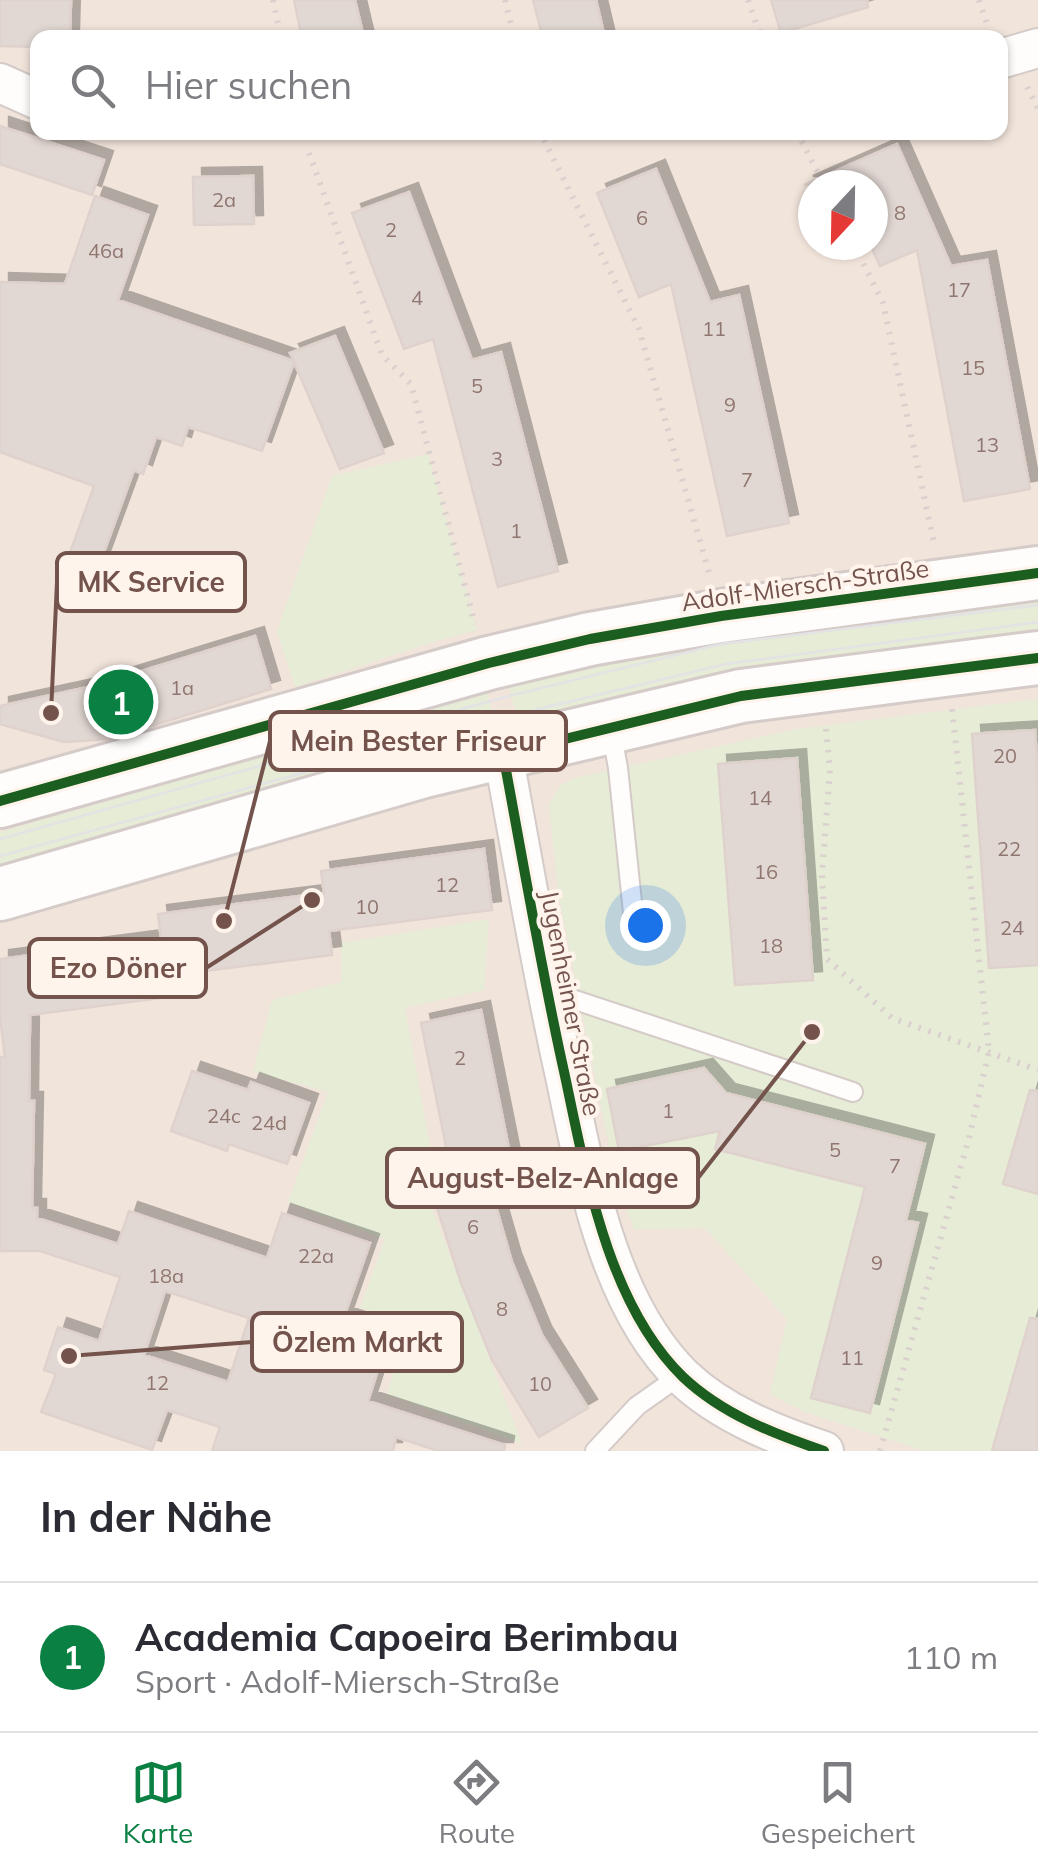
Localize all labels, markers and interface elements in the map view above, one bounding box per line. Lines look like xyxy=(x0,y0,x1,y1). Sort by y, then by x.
search box xyxy=(30,30,1008,140)
icon: search xyxy=(65,58,120,113)
text: Hier suchen xyxy=(145,61,352,109)
north arrow xyxy=(798,170,888,260)
house number: 2a xyxy=(212,187,236,212)
house number: 8 xyxy=(894,200,906,225)
house number: 6 xyxy=(636,205,648,230)
house number: 2 xyxy=(385,217,397,242)
house number: 46a xyxy=(88,238,124,263)
house number: 17 xyxy=(947,277,971,302)
house number: 4 xyxy=(411,285,423,310)
house number: 11 xyxy=(702,316,726,341)
house number: 15 xyxy=(961,355,985,380)
house number: 5 xyxy=(471,373,483,398)
house number: 9 xyxy=(724,392,736,417)
house number: 13 xyxy=(975,432,999,457)
house number: 3 xyxy=(491,446,503,471)
house number: 7 xyxy=(741,467,753,492)
house number: 1 xyxy=(510,518,522,543)
street label: Adolf-Miersch-Straße xyxy=(679,552,931,617)
callout: MK Service xyxy=(57,553,245,611)
text: MK Service xyxy=(77,564,225,599)
pin: 1 xyxy=(88,664,154,740)
house number: 1a xyxy=(170,675,194,700)
callout: Mein Bester Friseur xyxy=(270,712,566,770)
text: Mein Bester Friseur xyxy=(290,723,546,758)
house number: 20 xyxy=(993,743,1017,768)
house number: 14 xyxy=(748,785,772,810)
house number: 22 xyxy=(997,836,1021,861)
house number: 16 xyxy=(754,859,778,884)
house number: 12 xyxy=(435,872,459,897)
street label: Jugenheimer Straße xyxy=(534,888,609,1118)
house number: 10 xyxy=(355,894,379,919)
your location xyxy=(620,900,671,951)
house number: 24 xyxy=(1000,915,1024,940)
house number: 18 xyxy=(759,933,783,958)
callout: Ezo Döner xyxy=(29,939,206,997)
text: Ezo Döner xyxy=(50,950,186,985)
house number: 2 xyxy=(454,1045,466,1070)
house number: 1 xyxy=(662,1098,674,1123)
house number: 24c xyxy=(207,1103,241,1128)
house number: 24d xyxy=(251,1110,287,1135)
house number: 5 xyxy=(829,1137,841,1162)
callout: August-Belz-Anlage xyxy=(387,1149,698,1207)
house number: 7 xyxy=(889,1153,901,1178)
text: August-Belz-Anlage xyxy=(407,1160,679,1195)
house number: 6 xyxy=(467,1214,479,1239)
house number: 22a xyxy=(298,1243,334,1268)
house number: 9 xyxy=(871,1250,883,1275)
house number: 18a xyxy=(148,1263,184,1288)
house number: 8 xyxy=(496,1296,508,1321)
callout: Özlem Markt xyxy=(252,1313,462,1371)
text: Özlem Markt xyxy=(272,1324,443,1359)
house number: 11 xyxy=(840,1345,864,1370)
house number: 12 xyxy=(145,1370,169,1395)
house number: 10 xyxy=(528,1371,552,1396)
text: In der Nähe xyxy=(40,1490,272,1543)
text: Academia Capoeira Berimbau xyxy=(135,1613,679,1661)
text: 1 xyxy=(63,1637,82,1677)
text: 110 m xyxy=(904,1637,998,1677)
text: Sport · Adolf-Miersch-Straße xyxy=(135,1661,560,1701)
tab: Karte xyxy=(123,1755,193,1850)
tab: Route xyxy=(439,1755,515,1850)
tab: Gespeichert xyxy=(761,1755,915,1850)

